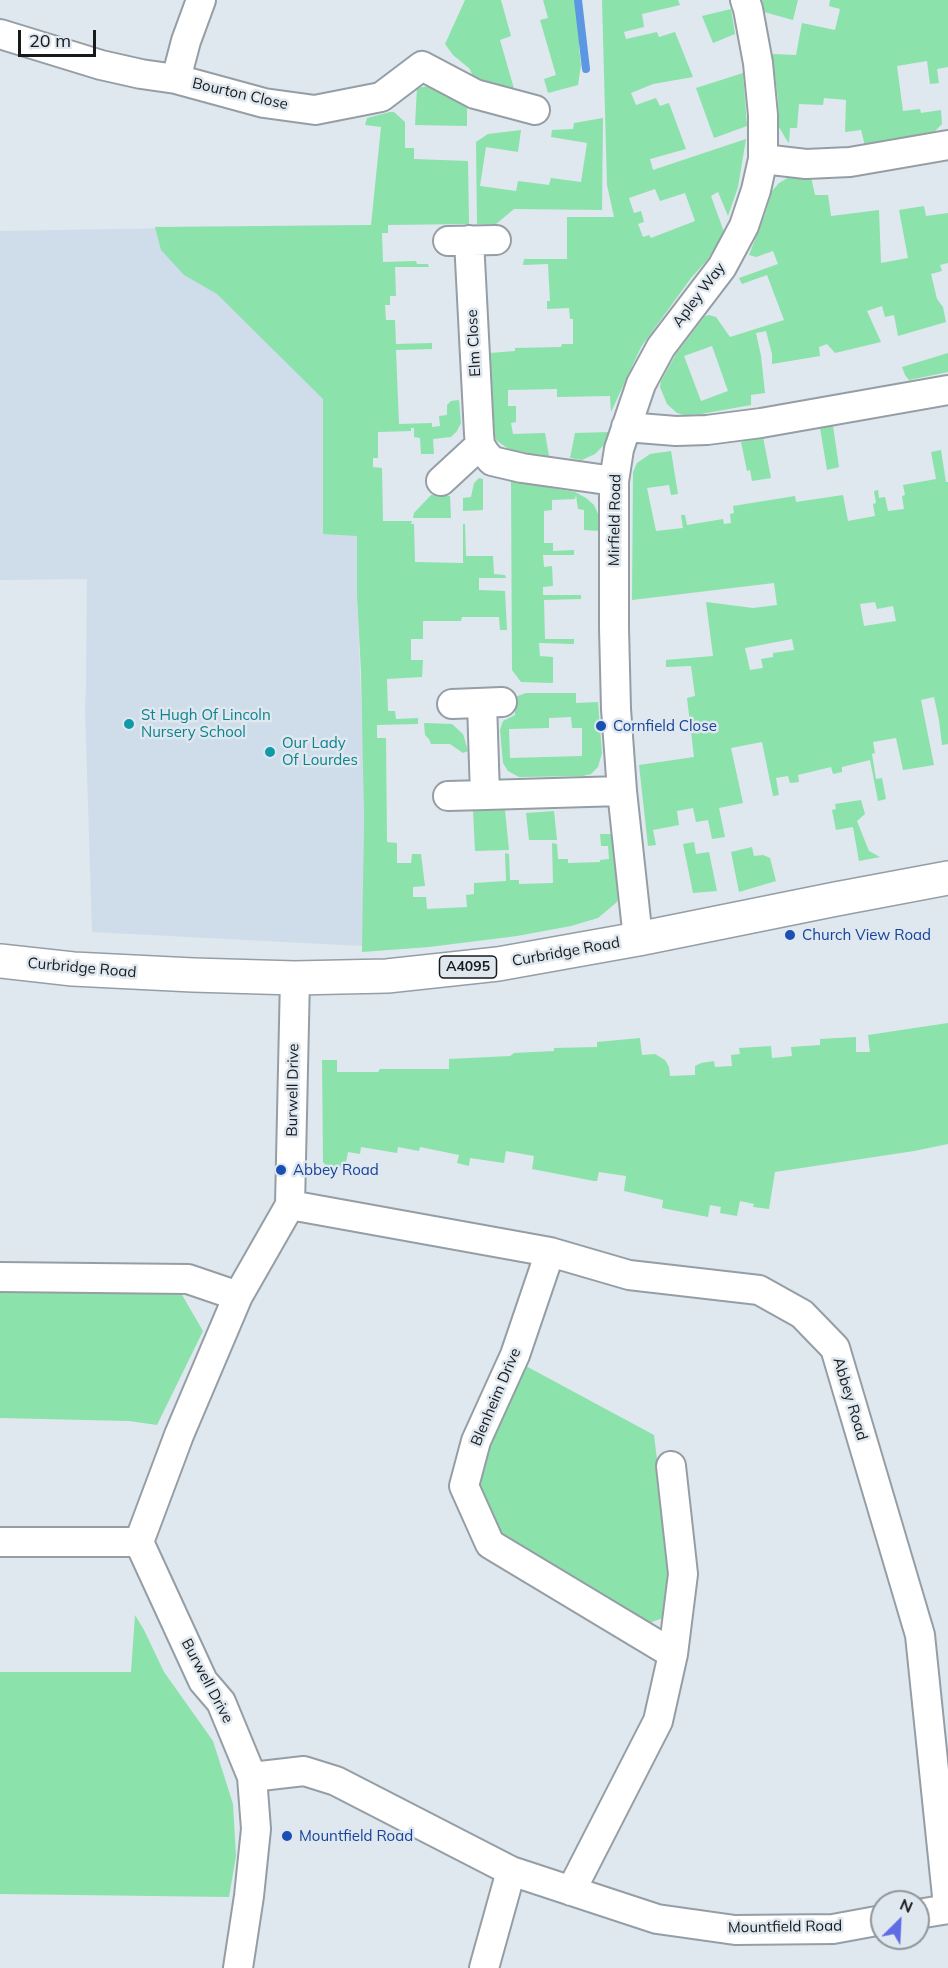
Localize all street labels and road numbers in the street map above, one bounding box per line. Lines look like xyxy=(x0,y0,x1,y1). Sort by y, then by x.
street label: Bourton Close xyxy=(190,74,290,114)
street label: Apley Way xyxy=(669,259,729,331)
street label: Elm Close xyxy=(463,309,485,377)
street label: Mirfield Road xyxy=(605,474,625,566)
street label: Curbridge Road xyxy=(511,934,621,970)
street label: Curbridge Road xyxy=(27,954,137,982)
road number: A4095 xyxy=(440,956,496,978)
street label: Burwell Drive xyxy=(283,1043,303,1137)
street label: Blenheim Drive xyxy=(467,1345,525,1449)
street label: Abbey Road xyxy=(829,1355,871,1443)
street label: Burwell Drive xyxy=(177,1636,237,1726)
street label: Mountfield Road xyxy=(728,1917,842,1937)

